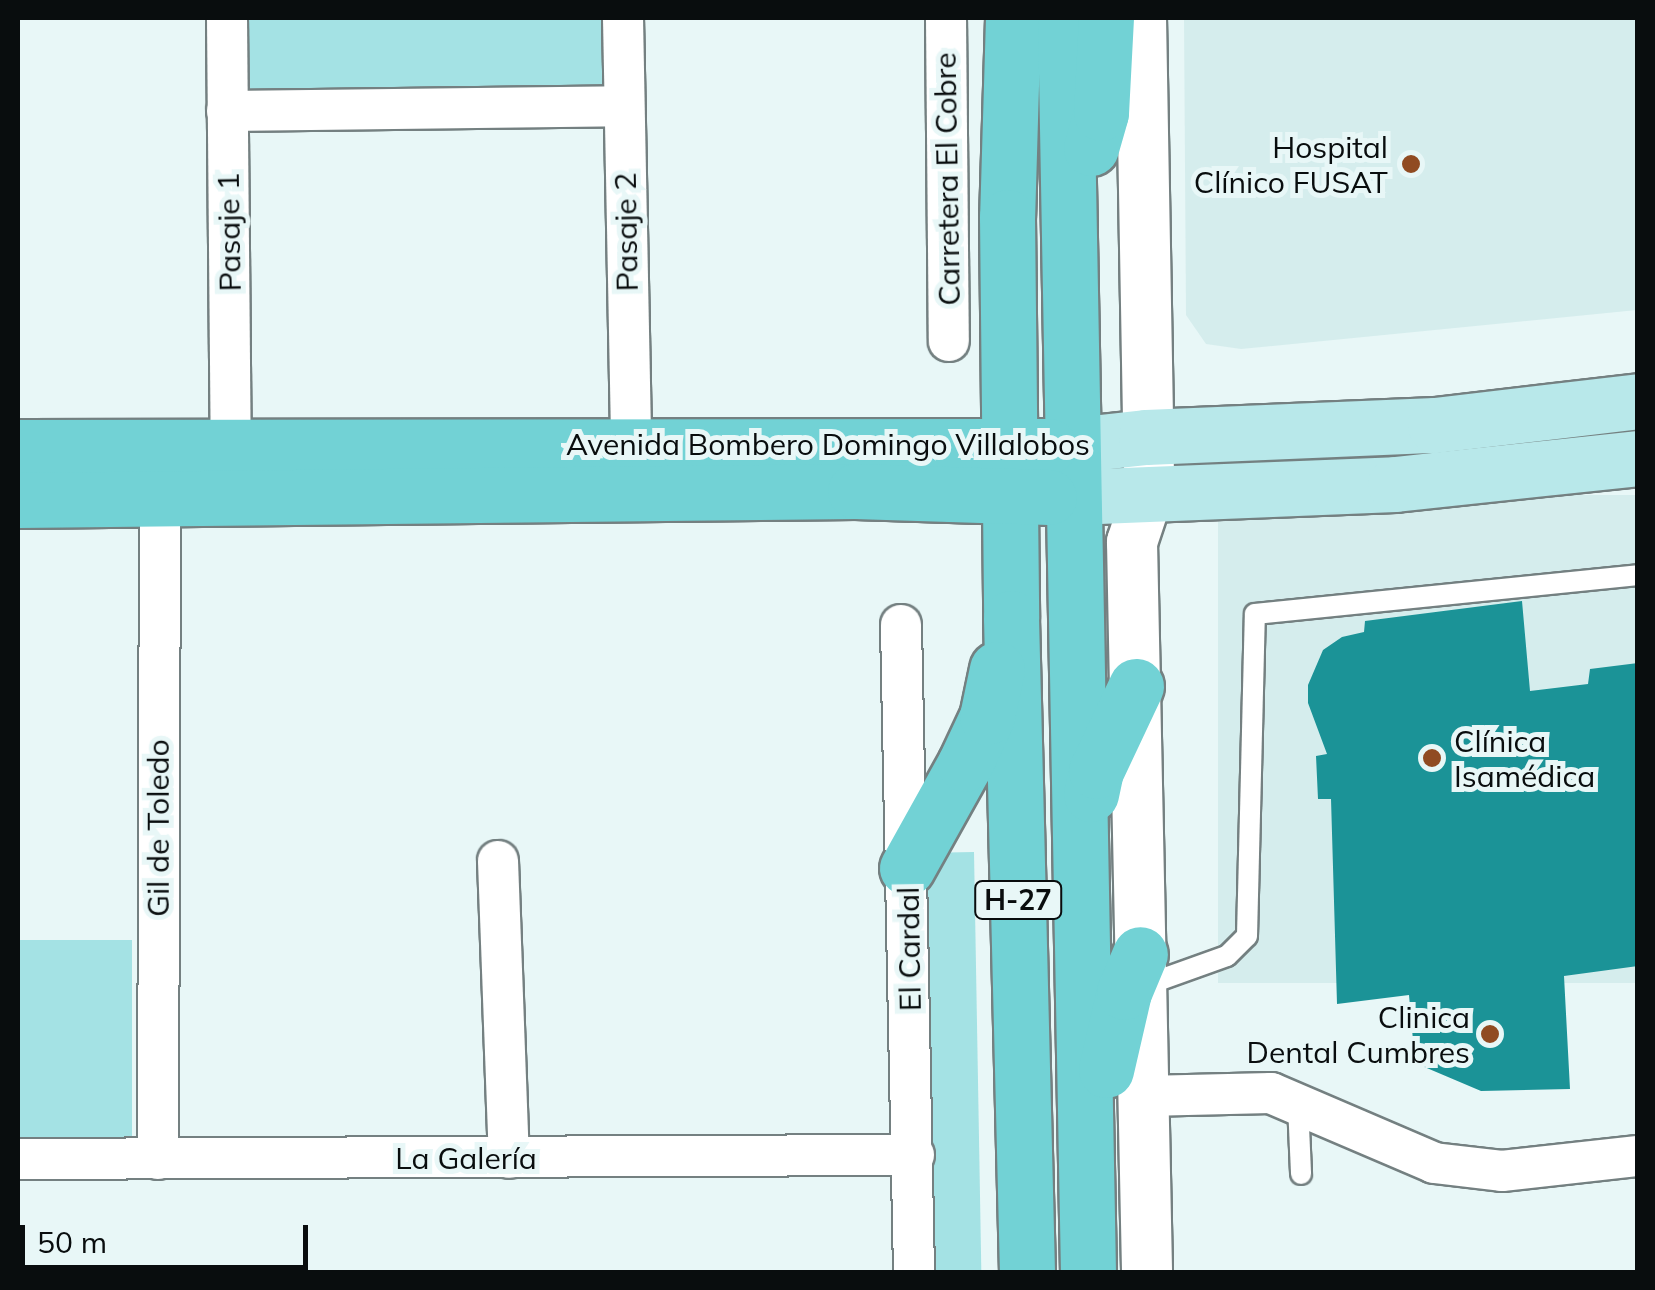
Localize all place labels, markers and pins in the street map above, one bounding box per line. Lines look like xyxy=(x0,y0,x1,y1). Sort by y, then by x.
place label: Hospital Clínico FUSAT xyxy=(1194,129,1388,200)
marker: Hospital Clínico FUSAT xyxy=(1398,151,1424,177)
place label: Clínica Isamédica xyxy=(1454,723,1595,794)
marker: Clínica Isamédica xyxy=(1419,745,1445,771)
place label: Clinica Dental Cumbres xyxy=(1246,999,1470,1070)
marker: Clinica Dental Cumbres xyxy=(1479,1023,1501,1045)

